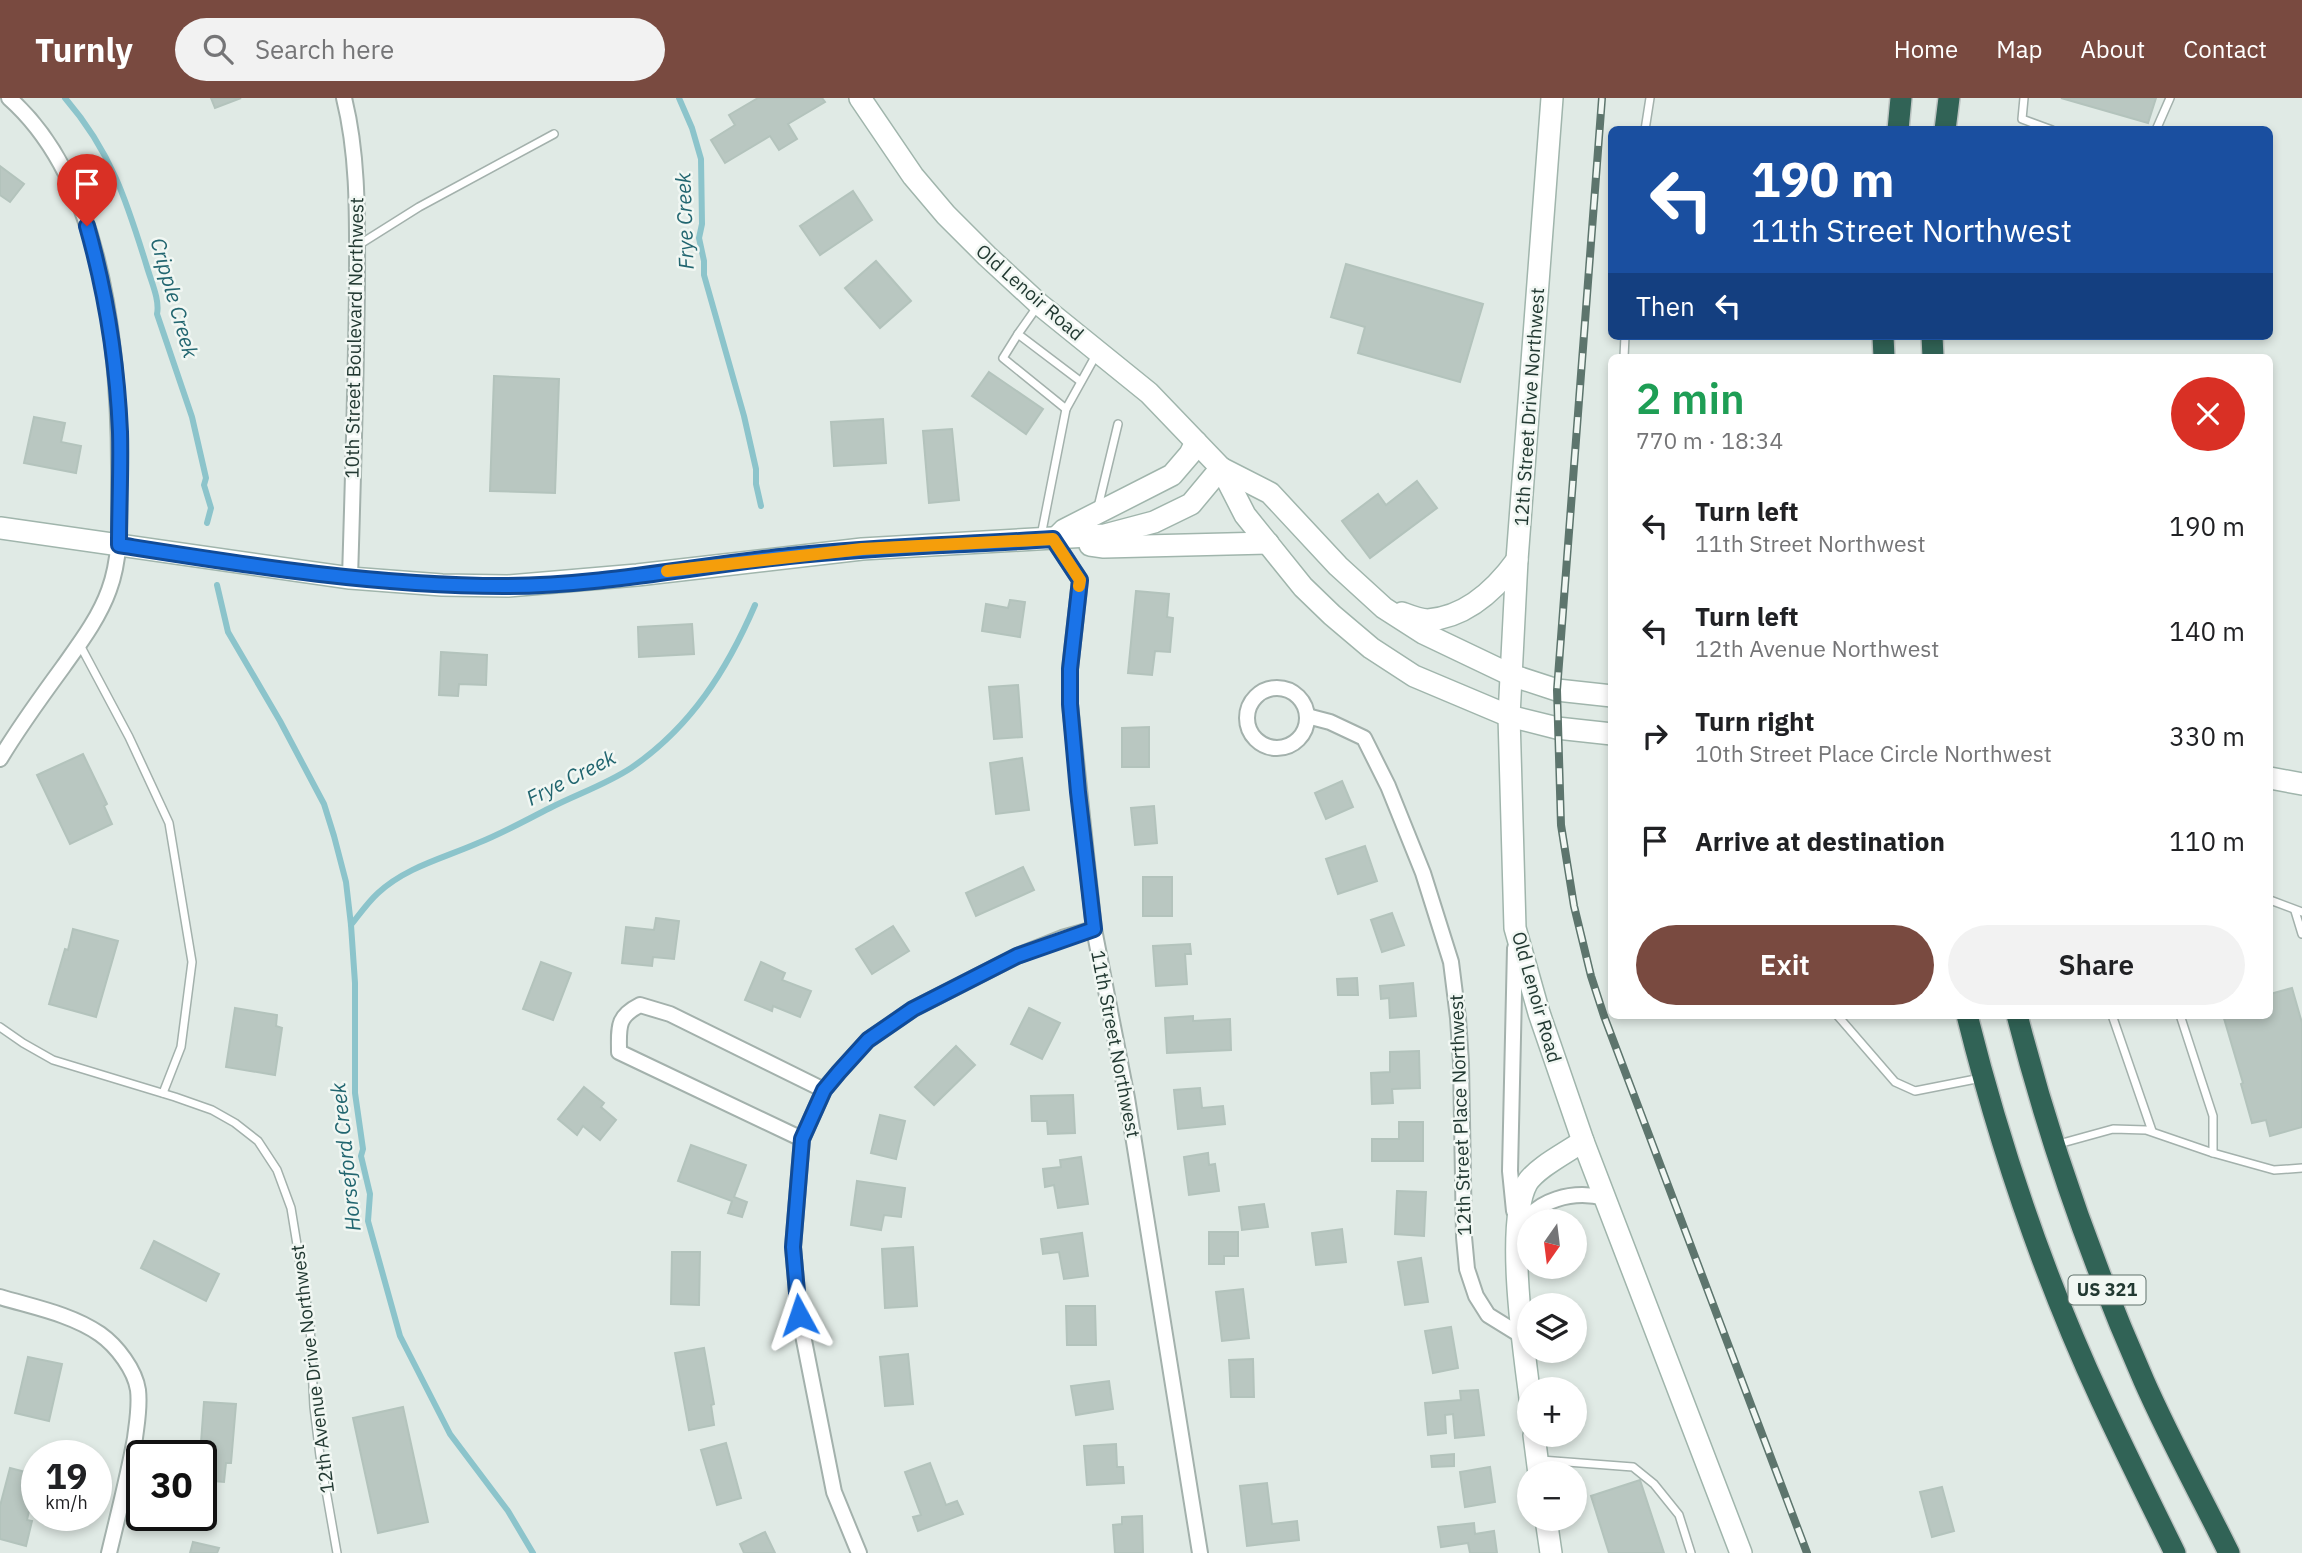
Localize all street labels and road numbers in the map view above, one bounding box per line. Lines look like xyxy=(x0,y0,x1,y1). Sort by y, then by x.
street label: 10th Street Boulevard Northwest xyxy=(340,197,368,479)
street label: Old Lenoir Road xyxy=(971,239,1089,345)
street label: 12th Street Drive Northwest xyxy=(1509,287,1549,527)
street label: Old Lenoir Road xyxy=(1507,929,1567,1065)
street label: 11th Street Northwest xyxy=(1086,948,1146,1140)
street label: 12th Street Place Northwest xyxy=(1444,994,1476,1236)
street label: 12th Avenue Drive Northwest xyxy=(285,1243,339,1495)
road number: US 321 xyxy=(2068,1275,2146,1304)

